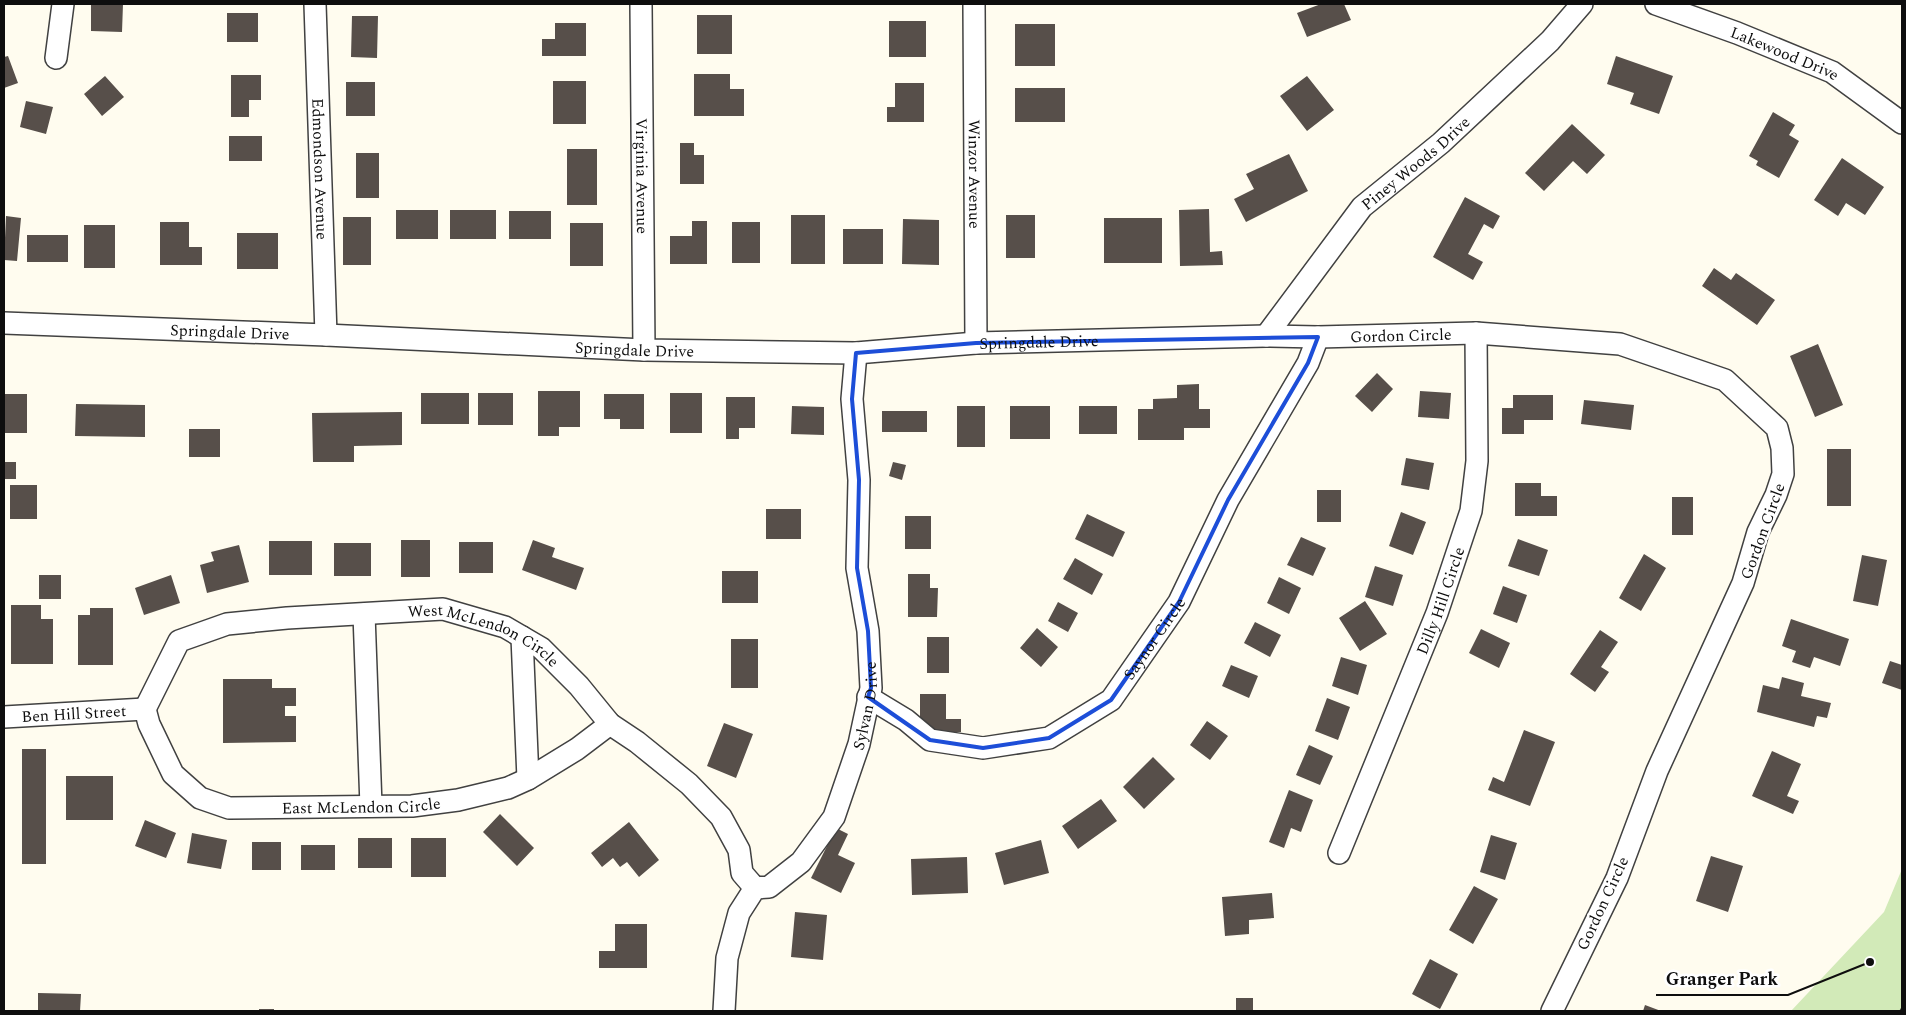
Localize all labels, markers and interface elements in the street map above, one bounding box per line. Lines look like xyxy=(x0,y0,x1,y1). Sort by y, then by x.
street label: Lakewood Drive xyxy=(1727,21,1844,87)
street label: Edmondson Avenue xyxy=(305,98,334,240)
street label: Piney Woods Drive xyxy=(1356,111,1476,216)
street label: Virginia Avenue xyxy=(629,118,654,234)
street label: Winzor Avenue xyxy=(962,119,986,229)
street label: Springdale Drive xyxy=(170,318,290,347)
street label: Gordon Circle xyxy=(1350,323,1452,349)
street label: Springdale Drive xyxy=(979,329,1099,356)
street label: Springdale Drive xyxy=(574,336,694,364)
street label: Gordon Circle xyxy=(1734,480,1792,583)
street label: Dilly Hill Circle xyxy=(1410,544,1471,658)
street label: Saynor Circle xyxy=(1118,593,1192,685)
street label: West McLendon Circle xyxy=(407,598,564,673)
street label: Sylvan Drive xyxy=(847,661,884,754)
street label: Ben Hill Street xyxy=(21,699,127,729)
street label: East McLendon Circle xyxy=(282,791,442,820)
street label: Gordon Circle xyxy=(1571,852,1635,954)
callout: Granger Park xyxy=(1656,962,1788,995)
text: Granger Park xyxy=(1666,966,1778,993)

